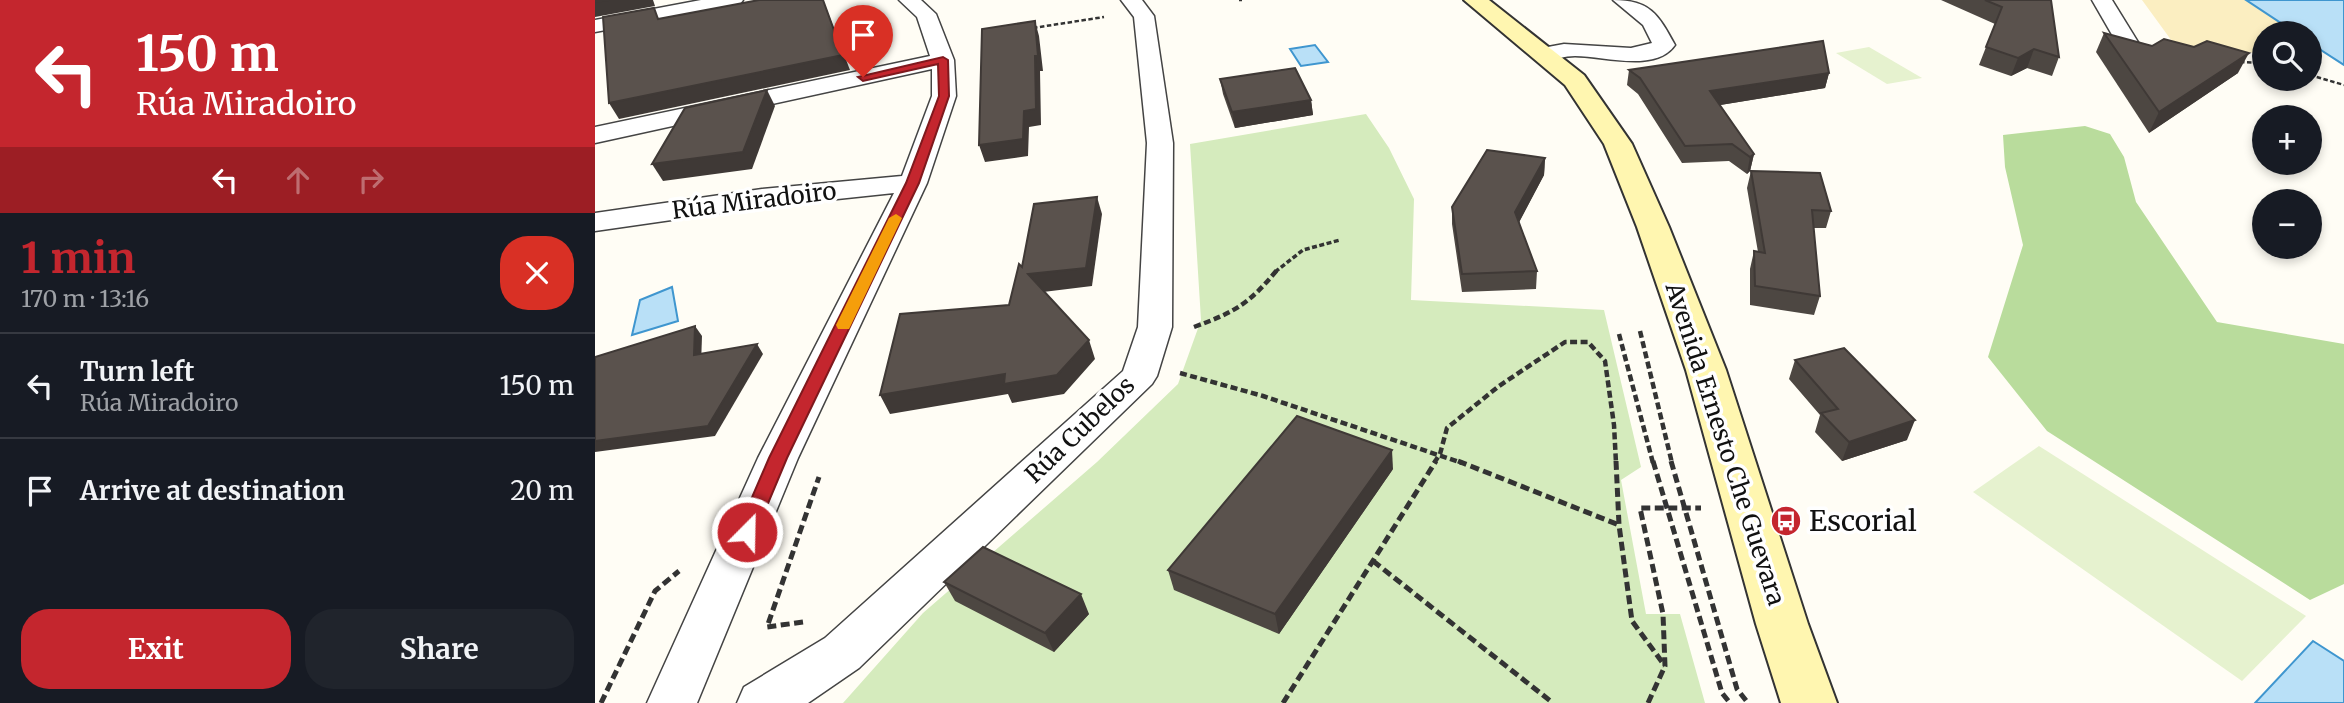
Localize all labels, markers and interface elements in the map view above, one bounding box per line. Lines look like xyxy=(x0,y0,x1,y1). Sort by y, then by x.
pin xyxy=(833,5,893,77)
icon: arrive xyxy=(844,16,882,54)
map controls xyxy=(2252,21,2322,259)
button: search xyxy=(2252,21,2322,91)
text: 150 m xyxy=(136,23,279,84)
icon: left xyxy=(21,28,112,119)
text: Rúa Miradoiro xyxy=(136,84,357,124)
button: + xyxy=(2252,105,2322,175)
icon: left xyxy=(206,161,244,199)
icon: ahead xyxy=(279,161,317,199)
icon: right xyxy=(352,161,390,199)
street label: Rúa Miradoiro xyxy=(670,175,838,226)
button: − xyxy=(2252,189,2322,259)
text: 1 min xyxy=(21,232,135,284)
button: close xyxy=(500,236,574,310)
street label: Avenida Ernesto Che Guevara xyxy=(1658,278,1792,609)
text: 170 m · 13:16 xyxy=(21,284,149,313)
text: Turn left xyxy=(80,355,194,388)
icon: left xyxy=(21,367,59,405)
text: 150 m xyxy=(500,369,574,402)
street label: Rúa Cubelos xyxy=(1018,370,1141,490)
text: Rúa Miradoiro xyxy=(80,388,239,417)
icon: arrive xyxy=(21,472,59,510)
text: Arrive at destination xyxy=(80,474,345,507)
text: 20 m xyxy=(510,474,574,507)
position arrow xyxy=(710,495,784,569)
place label: Escorial xyxy=(1809,503,1917,539)
bus stop icon: Escorial xyxy=(1769,504,1803,538)
button: Exit xyxy=(21,609,291,689)
button: Share xyxy=(305,609,574,689)

